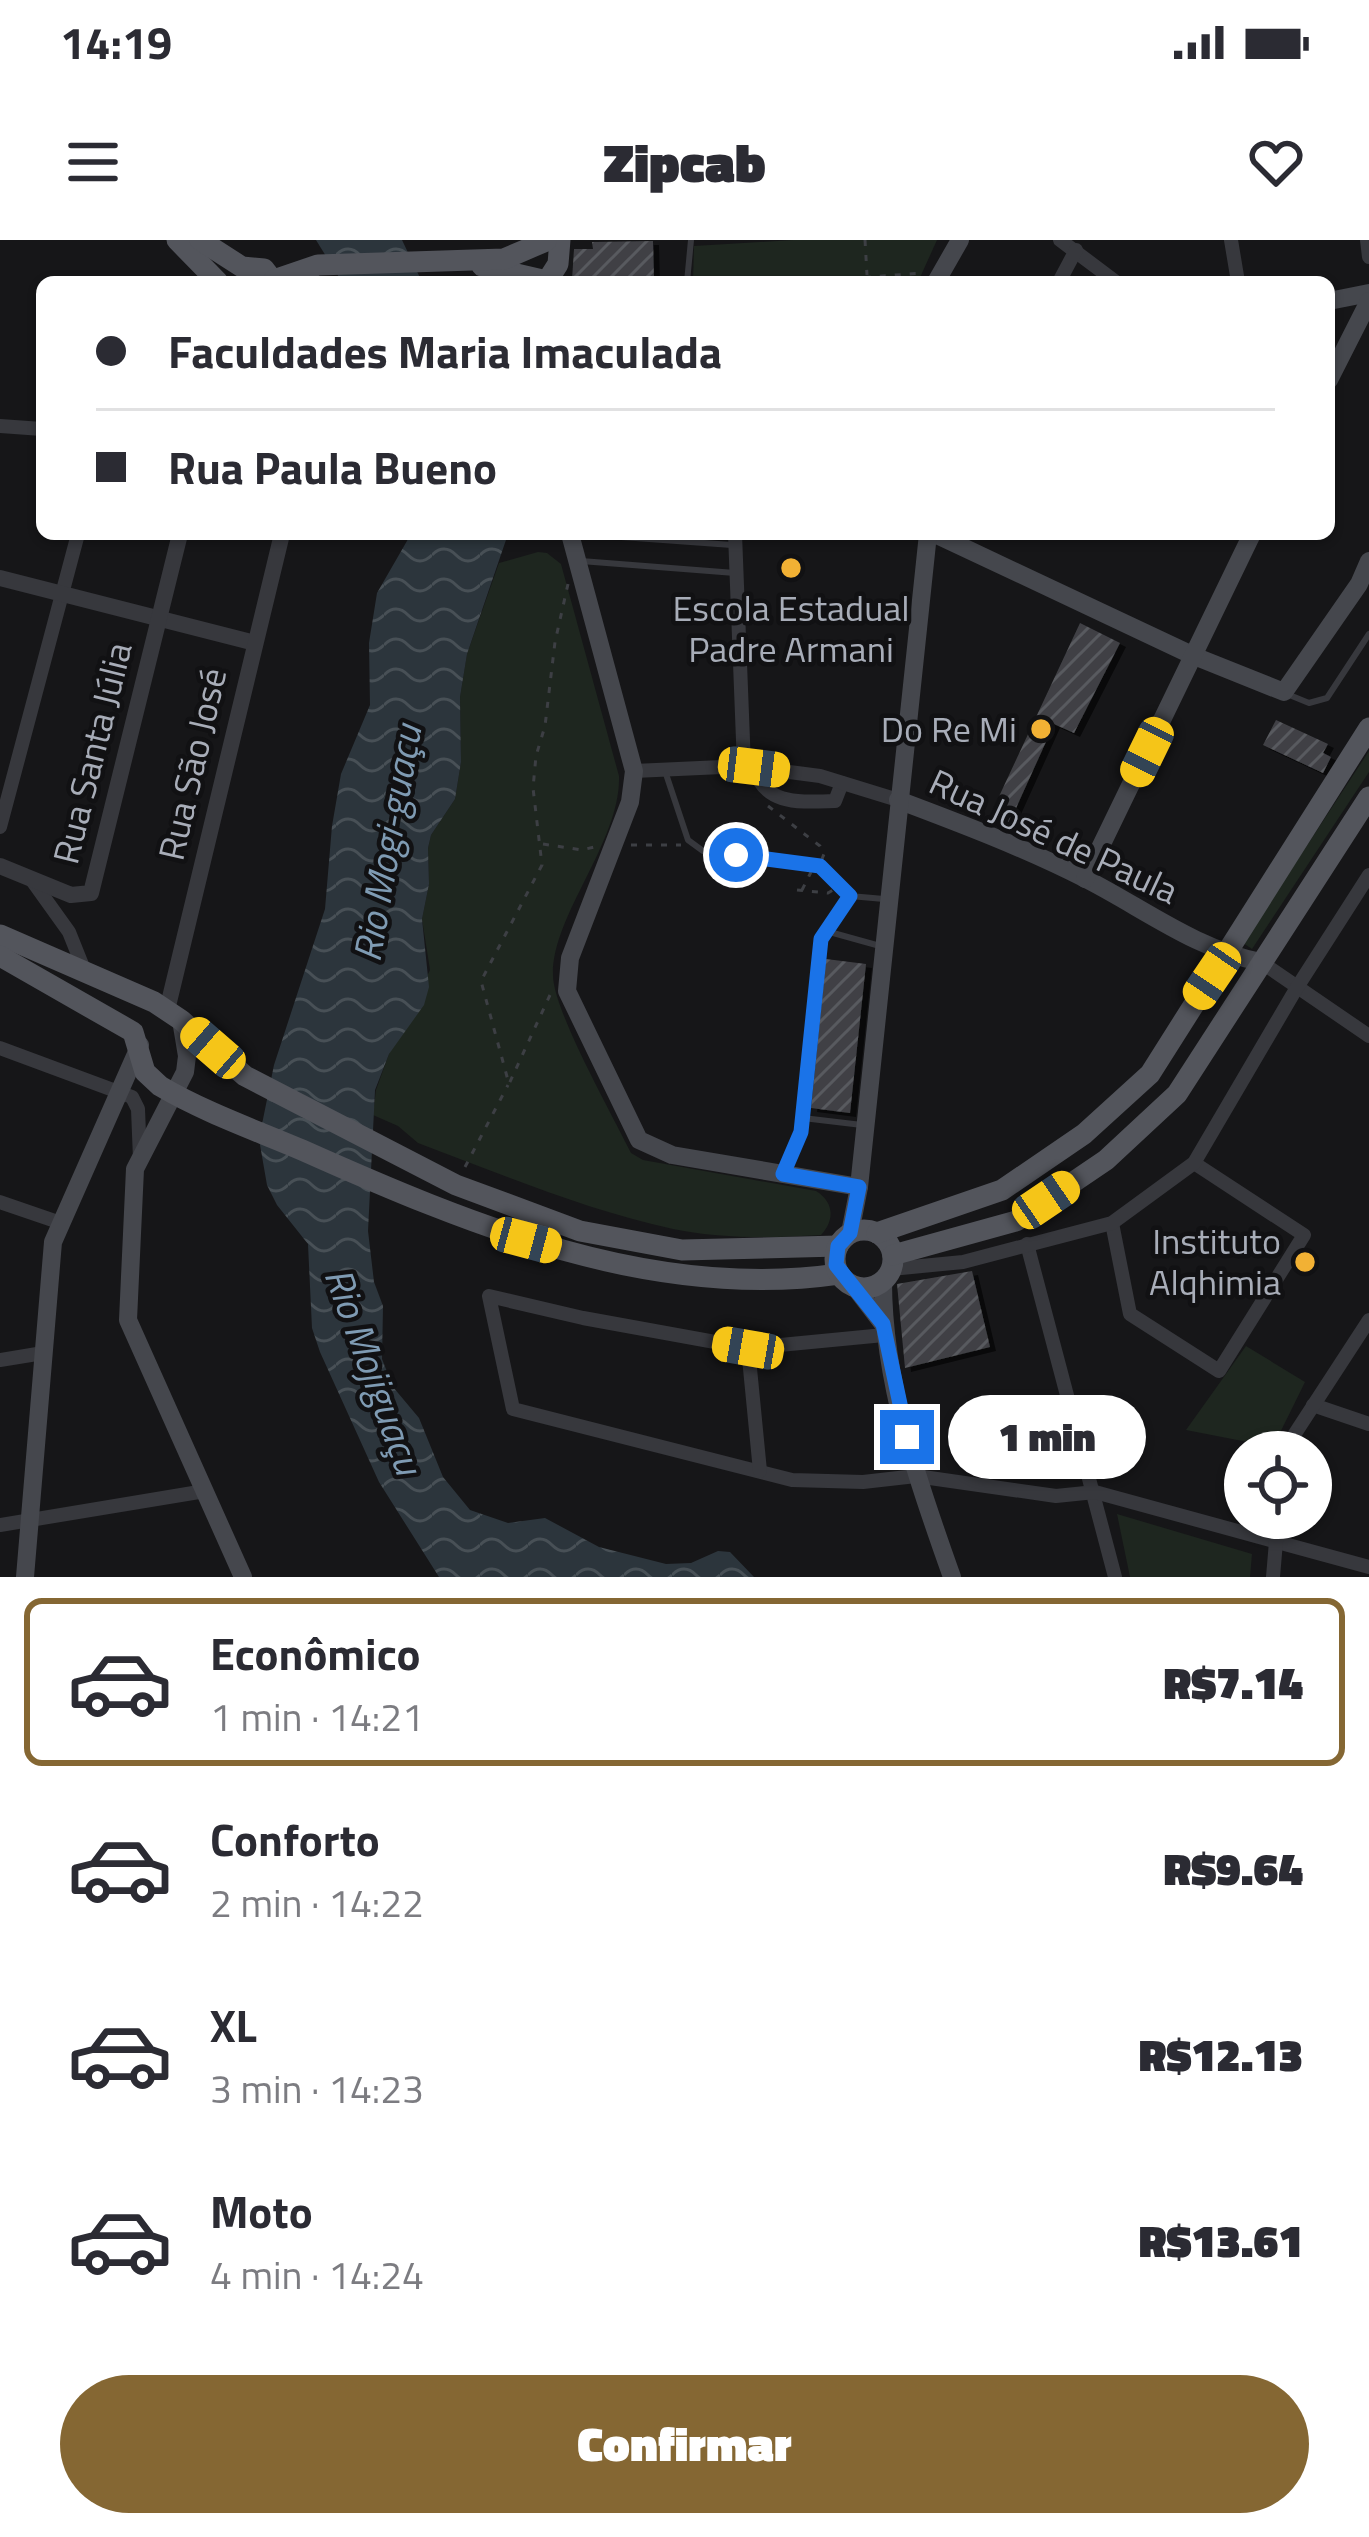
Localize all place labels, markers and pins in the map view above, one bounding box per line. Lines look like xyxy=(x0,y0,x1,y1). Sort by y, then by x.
marker: Escola Estadual Padre Armani xyxy=(778,555,804,581)
place label: Escola Estadual Padre Armani xyxy=(672,580,910,676)
place label: Do Re Mi xyxy=(881,701,1017,756)
marker: Do Re Mi xyxy=(1028,716,1054,742)
place label: Instituto Alqhimia xyxy=(1149,1213,1281,1309)
marker: Instituto Alqhimia xyxy=(1292,1249,1318,1275)

